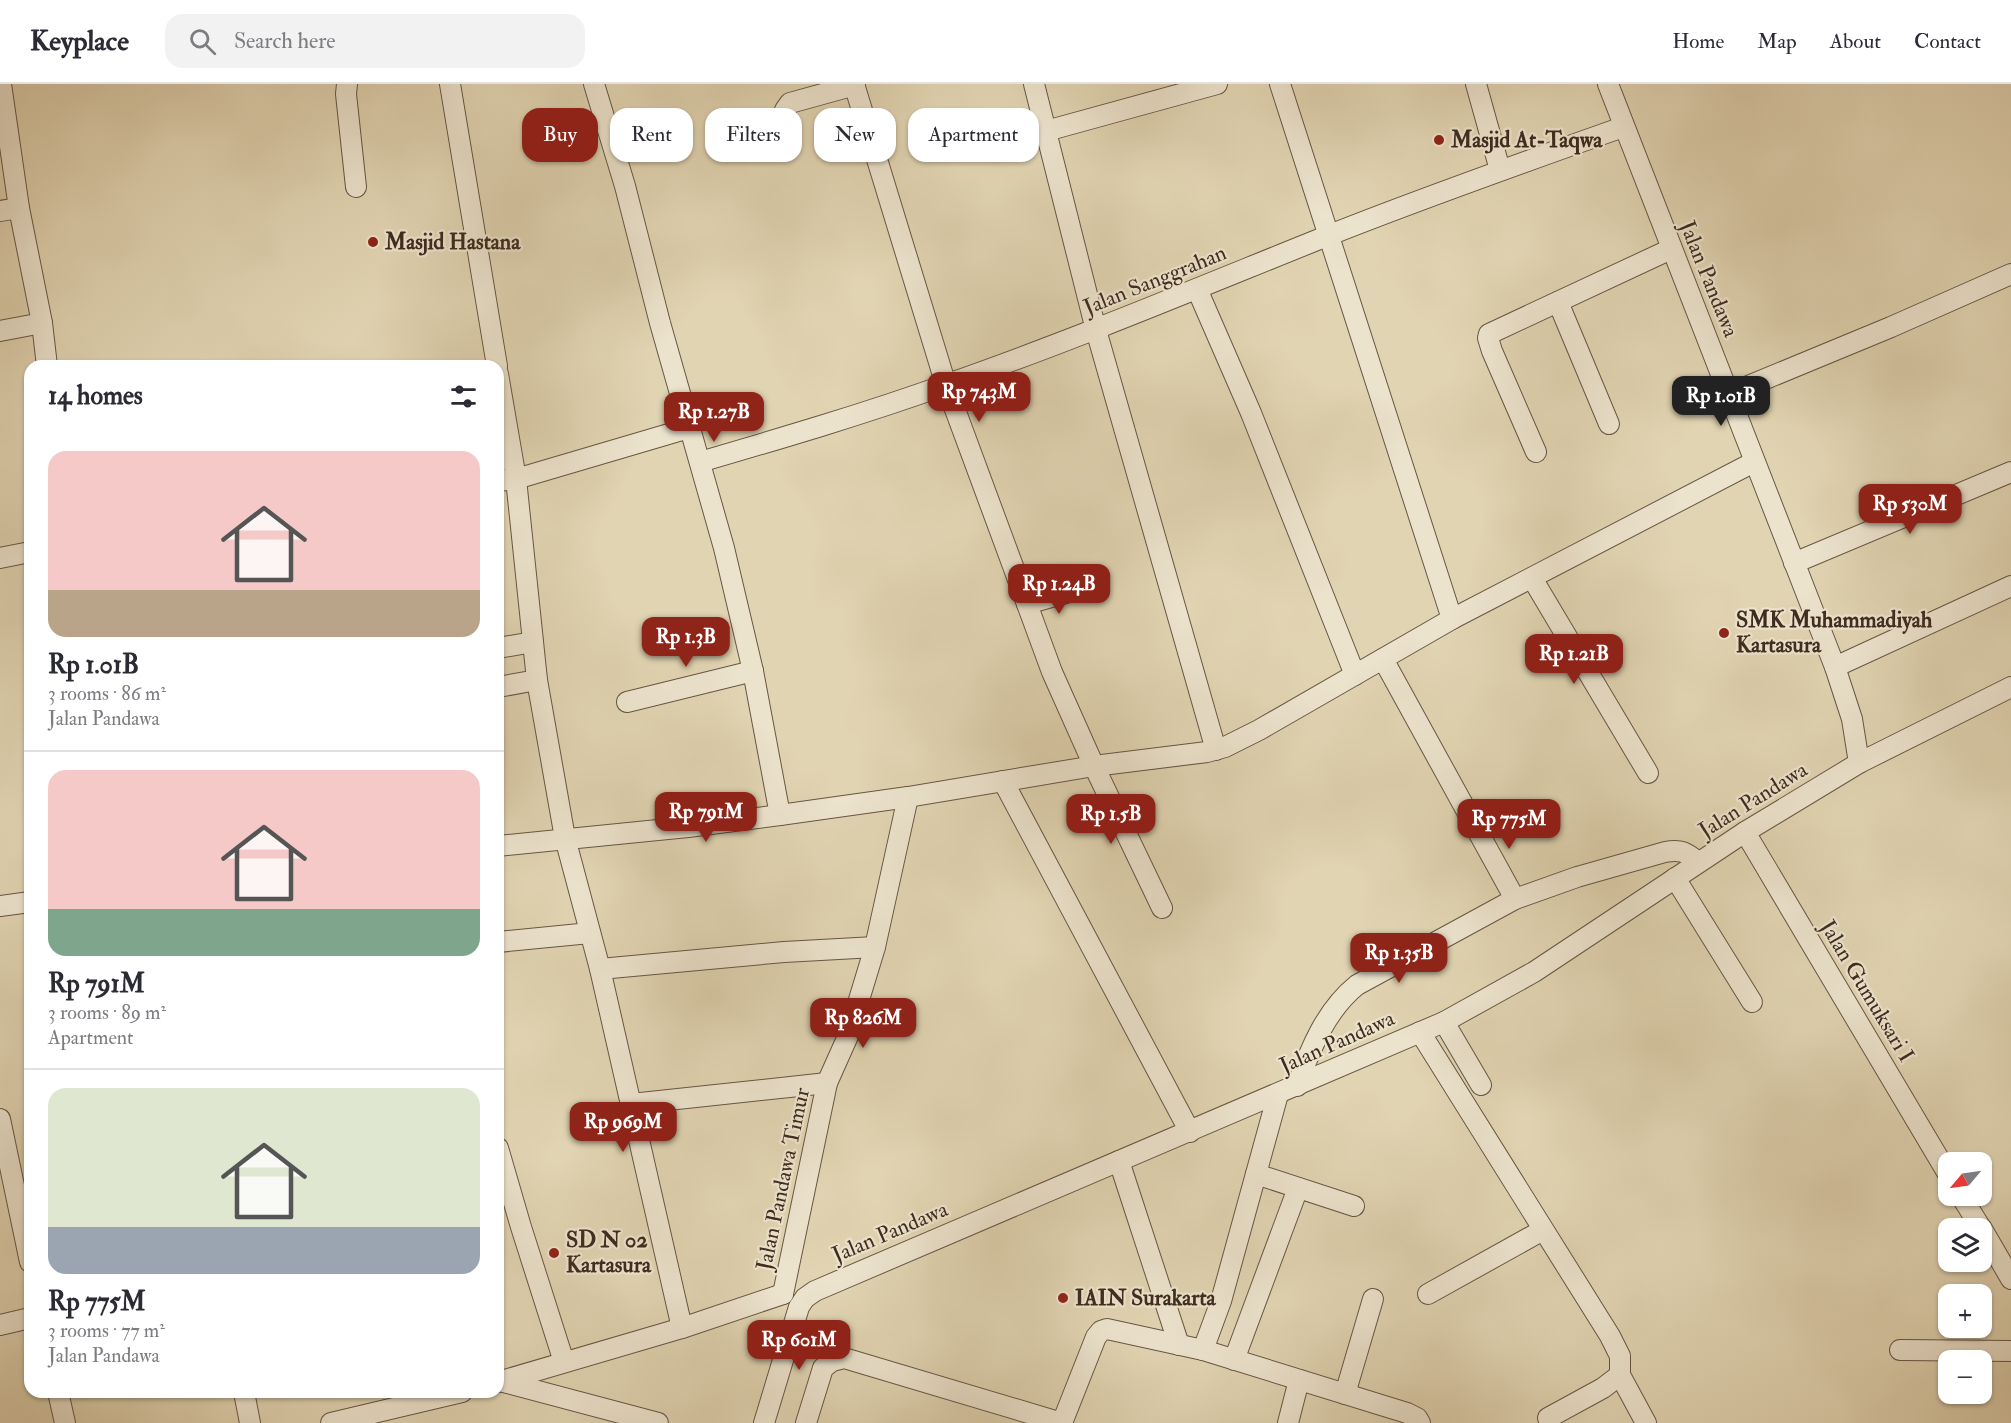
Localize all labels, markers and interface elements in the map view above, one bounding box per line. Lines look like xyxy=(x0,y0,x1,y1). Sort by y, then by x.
search box xyxy=(165,14,585,68)
text: Keyplace xyxy=(30,24,129,59)
icon: search xyxy=(186,25,219,58)
text: Search here xyxy=(234,27,336,55)
text: Home xyxy=(1672,28,1724,55)
text: Map xyxy=(1757,28,1797,55)
text: About xyxy=(1830,28,1881,55)
text: Contact xyxy=(1914,28,1981,55)
chip: Buy xyxy=(522,108,598,162)
chip: Rent xyxy=(610,108,693,162)
chip: Filters xyxy=(705,108,802,162)
chip: New xyxy=(814,108,896,162)
chip: Apartment xyxy=(908,108,1039,162)
place label: Masjid At-Taqwa xyxy=(1450,126,1603,155)
marker: Masjid At-Taqwa xyxy=(1432,133,1446,147)
street label: Jalan Pandawa xyxy=(1673,216,1745,342)
place label: Masjid Hastana xyxy=(384,228,521,256)
marker: Masjid Hastana xyxy=(366,235,380,249)
street label: Jalan Sanggrahan xyxy=(1079,239,1231,322)
pin: Rp 743M xyxy=(924,372,1034,423)
pin: Rp 1.01B xyxy=(1659,376,1783,427)
text: Rp 743M xyxy=(941,379,1017,404)
text: 14 homes xyxy=(48,380,143,412)
icon: filters xyxy=(447,380,480,413)
text: Rp 1.01B xyxy=(1686,383,1756,408)
pin: Rp 1.27B xyxy=(652,392,776,443)
text: Rp 1.27B xyxy=(678,399,750,424)
pin: Rp 530M xyxy=(1855,484,1965,535)
icon: home xyxy=(210,490,318,598)
text: Rp 530M xyxy=(1873,491,1947,516)
pin: Rp 1.24B xyxy=(997,564,1121,615)
text: Rp 1.24B xyxy=(1022,571,1096,596)
place label: SMK Muhammadiyah Kartasura xyxy=(1736,606,1933,659)
pin: Rp 1.3B xyxy=(631,617,741,668)
text: Rp 1.3B xyxy=(656,624,716,649)
marker: SMK Muhammadiyah Kartasura xyxy=(1717,626,1731,640)
pin: Rp 1.21B xyxy=(1512,634,1636,685)
text: Rp 1.21B xyxy=(1539,641,1609,666)
text: Rp 1.01B xyxy=(48,649,139,681)
text: 3 rooms · 86 m² xyxy=(48,681,166,706)
text: Jalan Pandawa xyxy=(48,706,160,731)
street label: Jalan Pandawa xyxy=(1693,755,1813,845)
pin: Rp 791M xyxy=(651,792,761,843)
pin: Rp 1.5B xyxy=(1056,794,1166,845)
text: Rp 791M xyxy=(669,799,743,824)
pin: Rp 775M xyxy=(1454,799,1564,850)
text: Rp 1.5B xyxy=(1080,801,1142,826)
text: Rp 775M xyxy=(1471,806,1547,831)
icon: home xyxy=(210,809,318,917)
street label: Jalan Gumuksari I xyxy=(1813,914,1920,1067)
pin: Rp 1.35B xyxy=(1337,933,1461,984)
text: Rp 1.35B xyxy=(1364,940,1434,965)
text: Rp 791M xyxy=(48,968,145,1000)
pin: Rp 826M xyxy=(808,998,918,1049)
text: 3 rooms · 89 m² xyxy=(48,1000,166,1025)
street label: Jalan Pandawa xyxy=(1274,1004,1400,1080)
text: Rp 826M xyxy=(824,1005,902,1030)
text: Apartment xyxy=(48,1025,133,1050)
street label: Jalan Pandawa Timur xyxy=(750,1084,816,1274)
pin: Rp 969M xyxy=(568,1102,678,1153)
text: Rp 969M xyxy=(584,1109,662,1134)
icon: home xyxy=(210,1127,318,1235)
north arrow xyxy=(1938,1152,1992,1206)
map controls xyxy=(1938,1152,1992,1404)
street label: Jalan Pandawa xyxy=(827,1195,953,1269)
button: layers xyxy=(1938,1218,1992,1272)
place label: SD N 02 Kartasura xyxy=(566,1226,652,1279)
marker: SD N 02 Kartasura xyxy=(547,1246,561,1260)
place label: IAIN Surakarta xyxy=(1075,1284,1217,1312)
button: + xyxy=(1938,1284,1992,1338)
text: Rp 775M xyxy=(48,1286,146,1318)
marker: IAIN Surakarta xyxy=(1056,1291,1070,1305)
text: 3 rooms · 77 m² xyxy=(48,1318,165,1343)
pin: Rp 601M xyxy=(744,1320,854,1371)
text: Rp 601M xyxy=(761,1327,837,1352)
text: Jalan Pandawa xyxy=(48,1343,160,1368)
button: − xyxy=(1938,1350,1992,1404)

